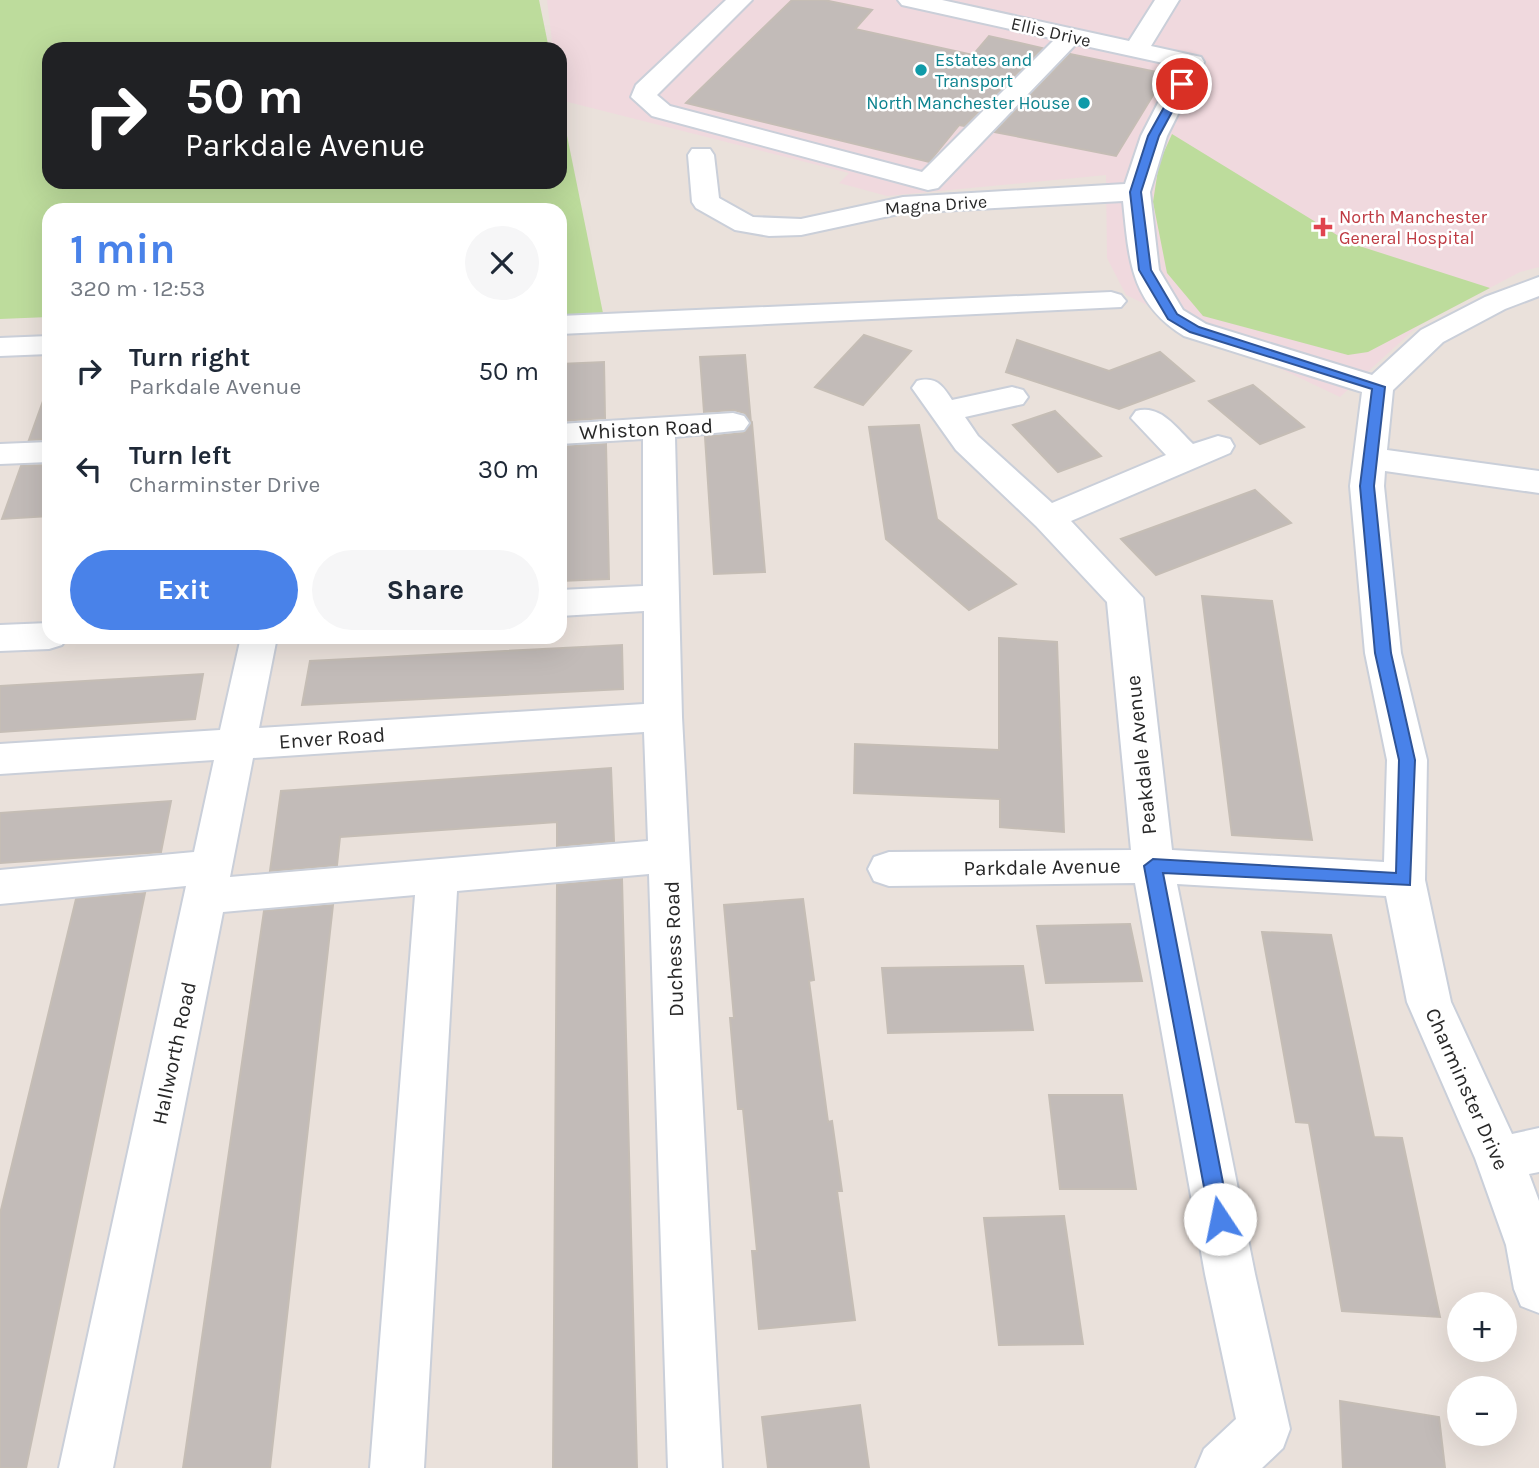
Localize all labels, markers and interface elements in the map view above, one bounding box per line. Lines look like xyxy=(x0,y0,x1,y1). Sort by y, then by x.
street label: Ellis Drive xyxy=(1009,12,1093,52)
place label: Estates and Transport xyxy=(935,49,1032,92)
pin xyxy=(1152,54,1212,114)
marker: Estates and Transport xyxy=(913,62,929,78)
icon: arrive xyxy=(1163,65,1201,103)
text: 50 m xyxy=(185,68,303,125)
icon: right xyxy=(70,70,161,161)
place label: North Manchester House xyxy=(866,92,1070,114)
marker: North Manchester House xyxy=(1076,95,1092,111)
text: Parkdale Avenue xyxy=(185,127,425,164)
street label: Magna Drive xyxy=(884,190,988,220)
place label: North Manchester General Hospital xyxy=(1339,206,1487,249)
marker: North Manchester General Hospital xyxy=(1313,217,1333,237)
text: 1 min xyxy=(70,224,175,274)
button: close xyxy=(465,226,539,300)
text: 320 m · 12:53 xyxy=(70,275,205,302)
text: Turn right xyxy=(129,342,250,373)
icon: right xyxy=(70,352,108,390)
text: 50 m xyxy=(478,356,539,387)
text: Parkdale Avenue xyxy=(129,373,301,400)
street label: Whiston Road xyxy=(578,414,714,444)
text: Turn left xyxy=(129,440,231,471)
icon: left xyxy=(70,450,108,488)
text: 30 m xyxy=(478,454,539,485)
text: Charminster Drive xyxy=(129,471,320,498)
button: Exit xyxy=(70,550,298,630)
button: Share xyxy=(312,550,539,630)
street label: Peakdale Avenue xyxy=(1121,674,1161,836)
street label: Enver Road xyxy=(278,722,386,754)
street label: Parkdale Avenue xyxy=(963,854,1121,880)
street label: Duchess Road xyxy=(660,880,688,1018)
street label: Hallworth Road xyxy=(147,979,201,1127)
street label: Charminster Drive xyxy=(1421,1004,1513,1174)
position arrow xyxy=(1183,1182,1257,1256)
map controls xyxy=(1447,1292,1517,1446)
button: + xyxy=(1447,1292,1517,1362)
button: − xyxy=(1447,1376,1517,1446)

